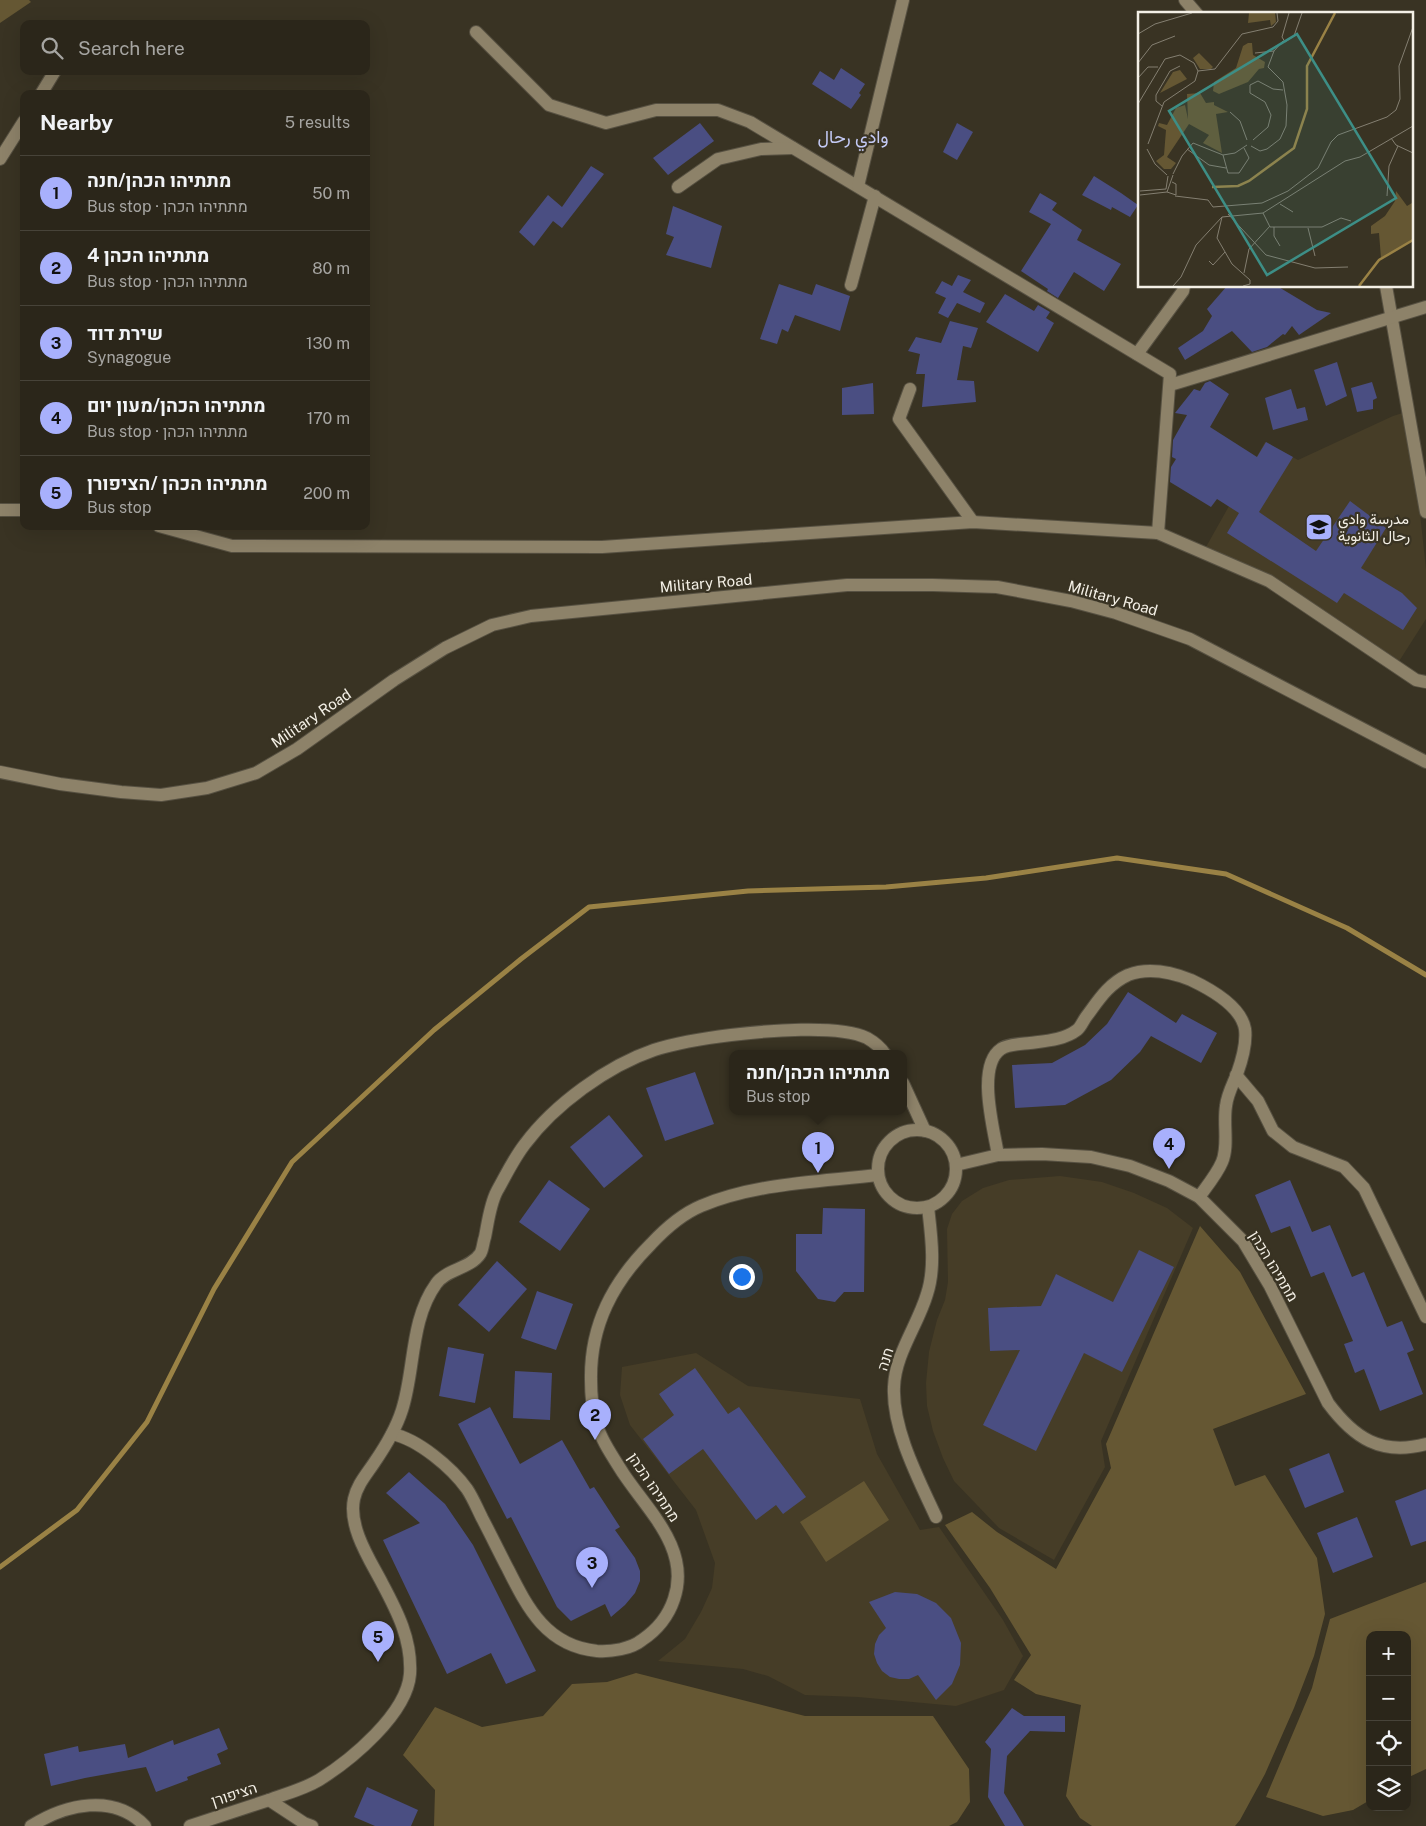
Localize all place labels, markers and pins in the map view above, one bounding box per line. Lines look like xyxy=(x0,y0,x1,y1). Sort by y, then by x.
place label: مدرسة وادي رحال الثانوية xyxy=(1338,510,1410,545)
school or university icon: مدرسة وادي رحال الثانوية xyxy=(1304,512,1334,542)
pin: 4 xyxy=(1153,1128,1185,1169)
pin: 1 xyxy=(802,1132,834,1173)
pin: 2 xyxy=(579,1399,611,1440)
pin: 3 xyxy=(576,1547,608,1588)
pin: 5 xyxy=(362,1621,394,1662)

